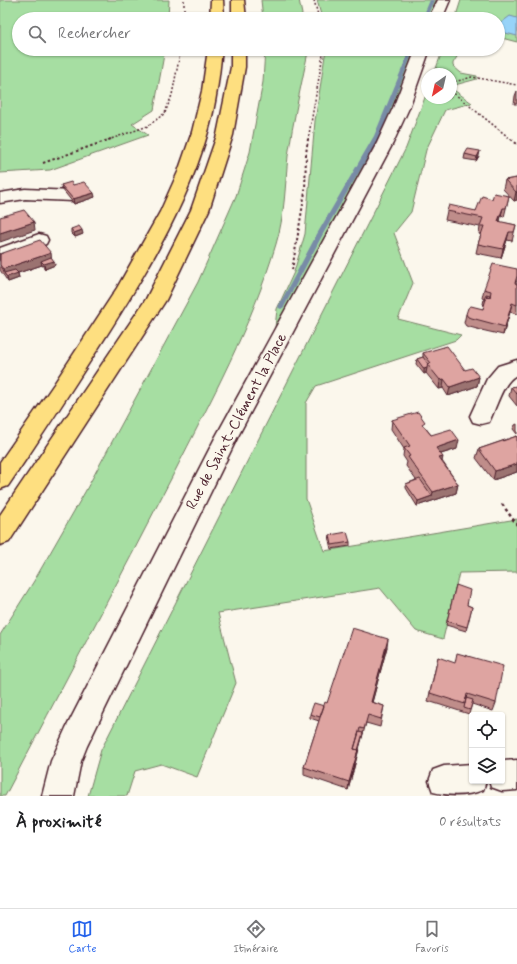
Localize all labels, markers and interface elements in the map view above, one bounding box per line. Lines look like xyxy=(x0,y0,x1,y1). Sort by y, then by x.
search box xyxy=(12,12,505,56)
icon: search xyxy=(26,23,48,45)
text: Rechercher xyxy=(58,24,131,44)
north arrow xyxy=(421,68,457,104)
street label: Rue de Saint-Clément la Place xyxy=(182,330,292,513)
map controls xyxy=(469,712,505,784)
button: locate xyxy=(469,712,505,748)
button: layers xyxy=(469,748,505,784)
text: À proximité xyxy=(16,811,101,833)
text: 0 résultats xyxy=(439,814,501,831)
tab: Carte xyxy=(68,918,97,956)
tab: Itinéraire xyxy=(233,918,278,956)
tab: Favoris xyxy=(415,918,449,956)

